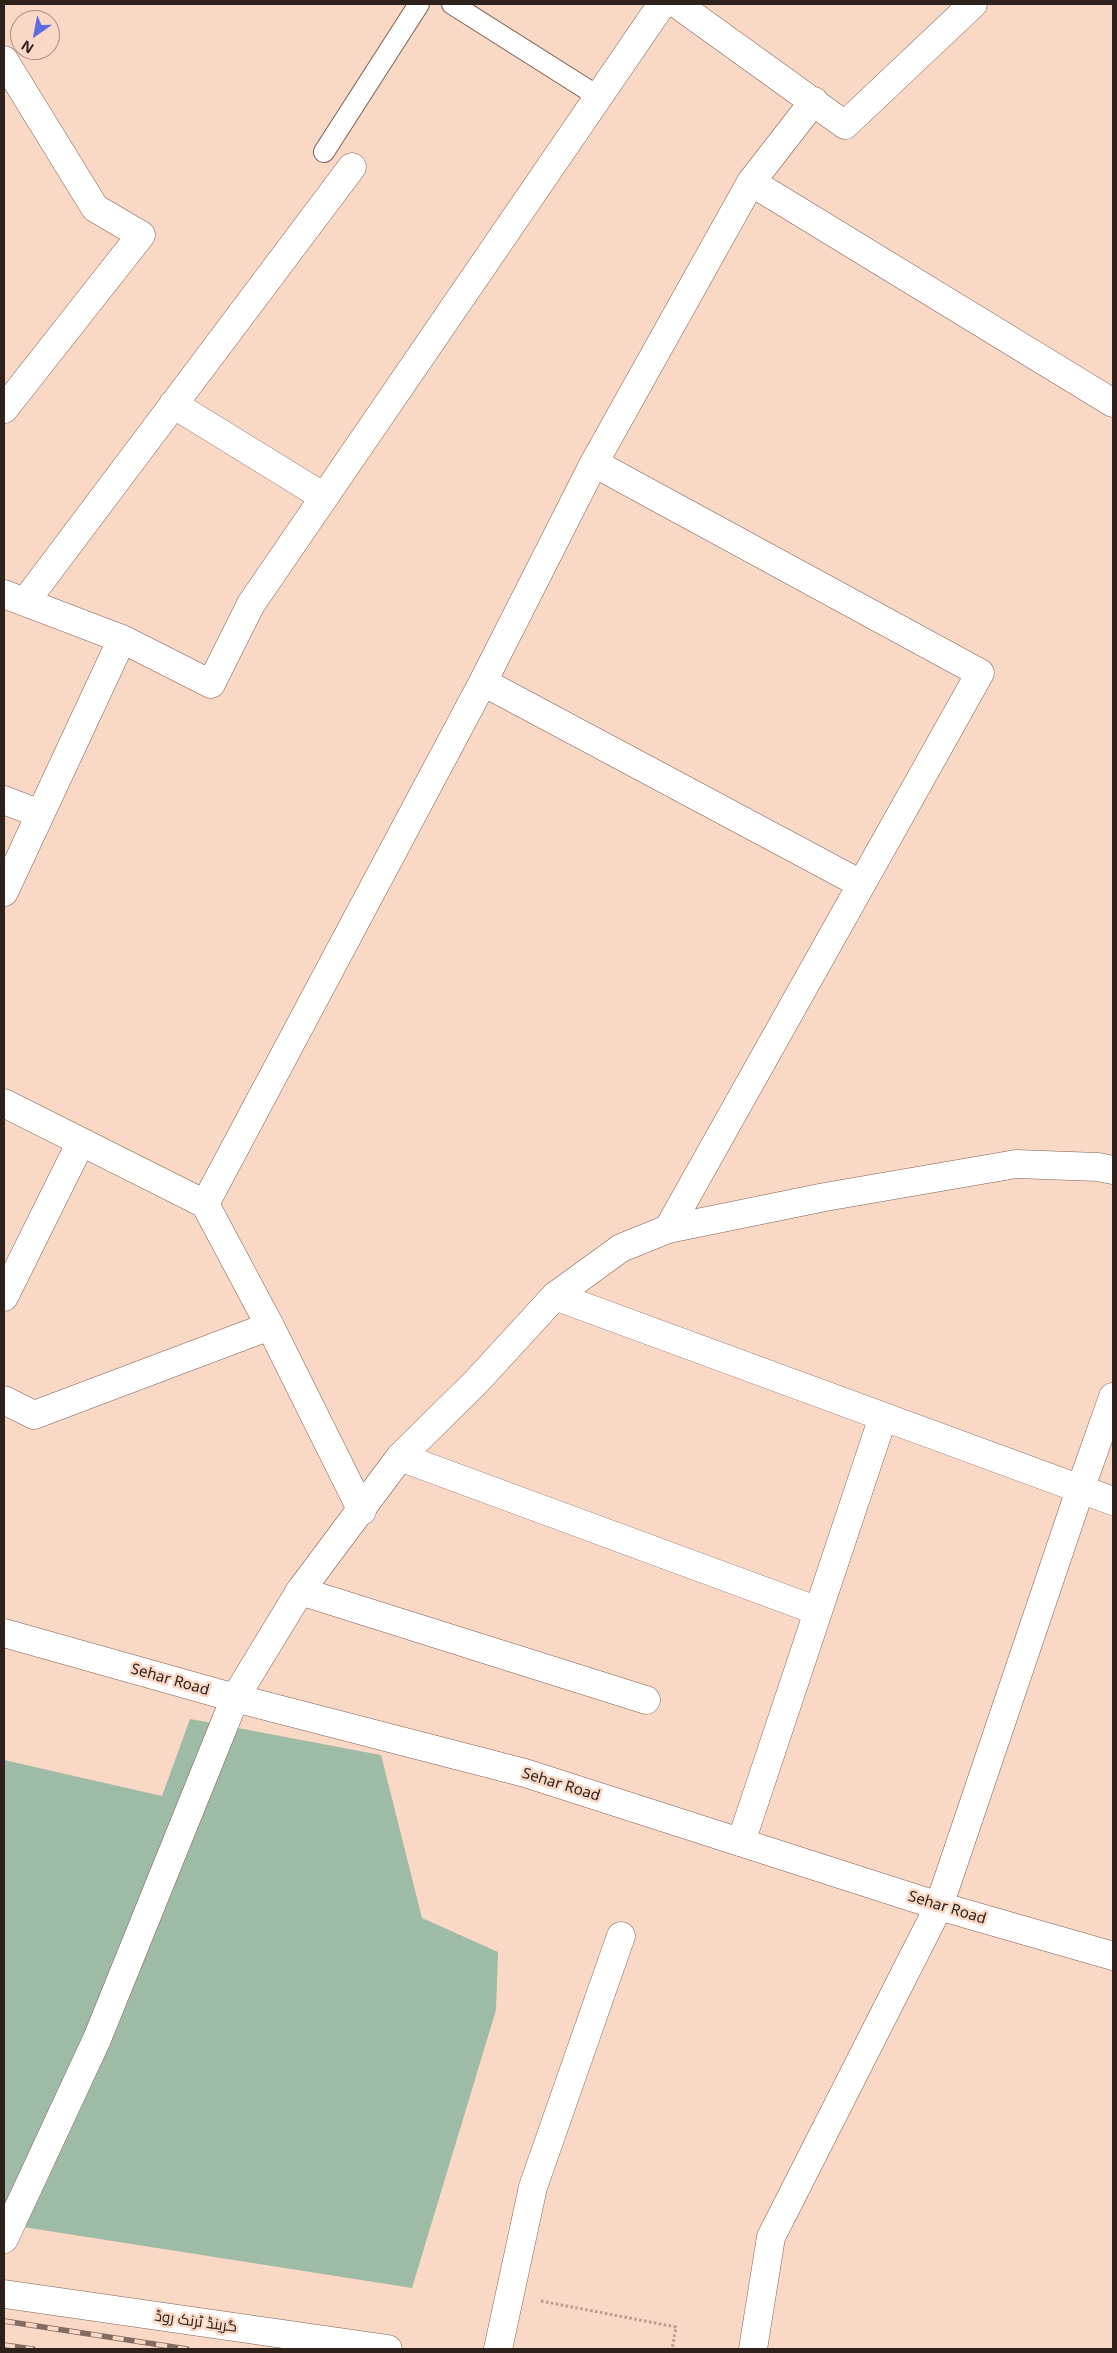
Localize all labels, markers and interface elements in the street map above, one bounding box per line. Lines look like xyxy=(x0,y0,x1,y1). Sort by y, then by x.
north arrow xyxy=(10,10,60,60)
text: N xyxy=(17,36,37,58)
street label: Sehar Road xyxy=(129,1660,211,1700)
street label: Sehar Road xyxy=(520,1765,602,1805)
street label: Sehar Road xyxy=(906,1888,988,1928)
street label: گرینڈ ٹرنک روڈ xyxy=(154,2307,238,2337)

